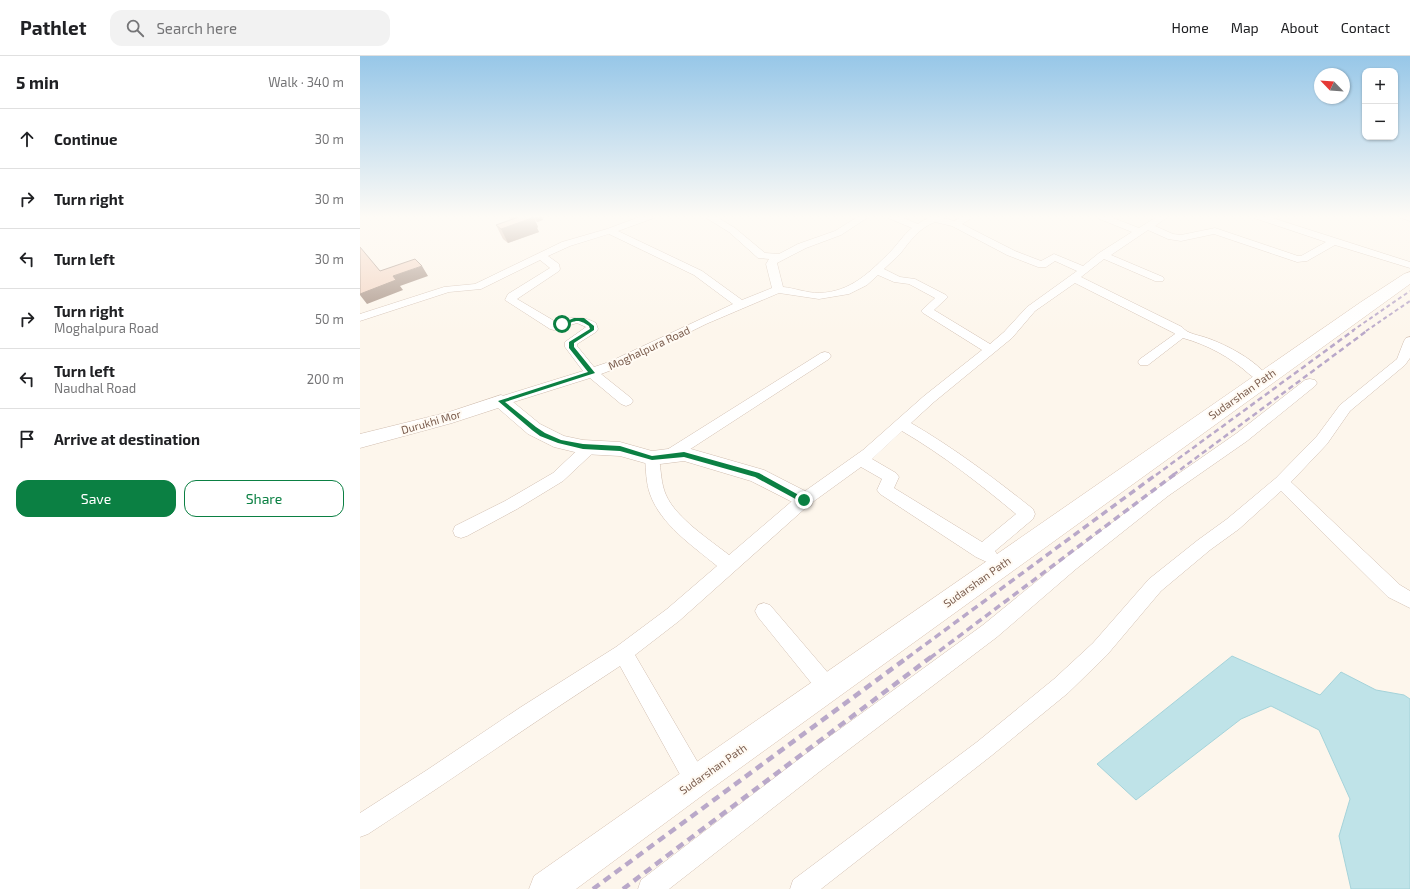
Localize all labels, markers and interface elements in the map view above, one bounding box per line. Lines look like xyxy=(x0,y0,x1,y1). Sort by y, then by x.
search box xyxy=(110,10,390,46)
text: Pathlet xyxy=(20,16,86,39)
icon: search xyxy=(124,17,146,39)
text: Search here xyxy=(156,19,237,37)
text: Home xyxy=(1172,19,1209,36)
text: Map xyxy=(1231,19,1259,36)
text: About xyxy=(1281,19,1319,36)
text: Contact xyxy=(1341,19,1390,36)
north arrow xyxy=(1314,68,1350,104)
map controls xyxy=(1362,68,1398,140)
button: + xyxy=(1362,68,1398,104)
text: 5 min xyxy=(16,72,59,92)
text: Walk · 340 m xyxy=(268,74,344,90)
button: − xyxy=(1362,104,1398,140)
icon: ahead xyxy=(16,128,38,150)
text: Continue xyxy=(54,130,117,148)
text: 30 m xyxy=(315,131,344,147)
icon: right xyxy=(16,188,38,210)
text: Turn right xyxy=(54,190,124,208)
text: 30 m xyxy=(315,191,344,207)
icon: left xyxy=(16,248,38,270)
text: Turn left xyxy=(54,250,115,268)
text: 30 m xyxy=(315,251,344,267)
text: Turn right xyxy=(54,302,124,320)
icon: right xyxy=(16,308,38,330)
text: 50 m xyxy=(315,311,344,327)
route start xyxy=(553,315,571,333)
text: Moghalpura Road xyxy=(54,320,159,336)
street label: Moghalpura Road xyxy=(606,323,692,372)
text: Turn left xyxy=(54,362,115,380)
street label: Sudarshan Path xyxy=(1206,366,1278,422)
icon: left xyxy=(16,368,38,390)
text: 200 m xyxy=(307,371,344,387)
text: Naudhal Road xyxy=(54,380,136,396)
street label: Durukhi Mor xyxy=(399,407,463,436)
icon: arrive xyxy=(16,428,38,450)
text: Arrive at destination xyxy=(54,430,200,448)
button: Save xyxy=(16,480,176,517)
button: Share xyxy=(184,480,344,517)
route end xyxy=(795,491,813,509)
street label: Sudarshan Path xyxy=(941,554,1013,610)
street label: Sudarshan Path xyxy=(677,741,749,797)

